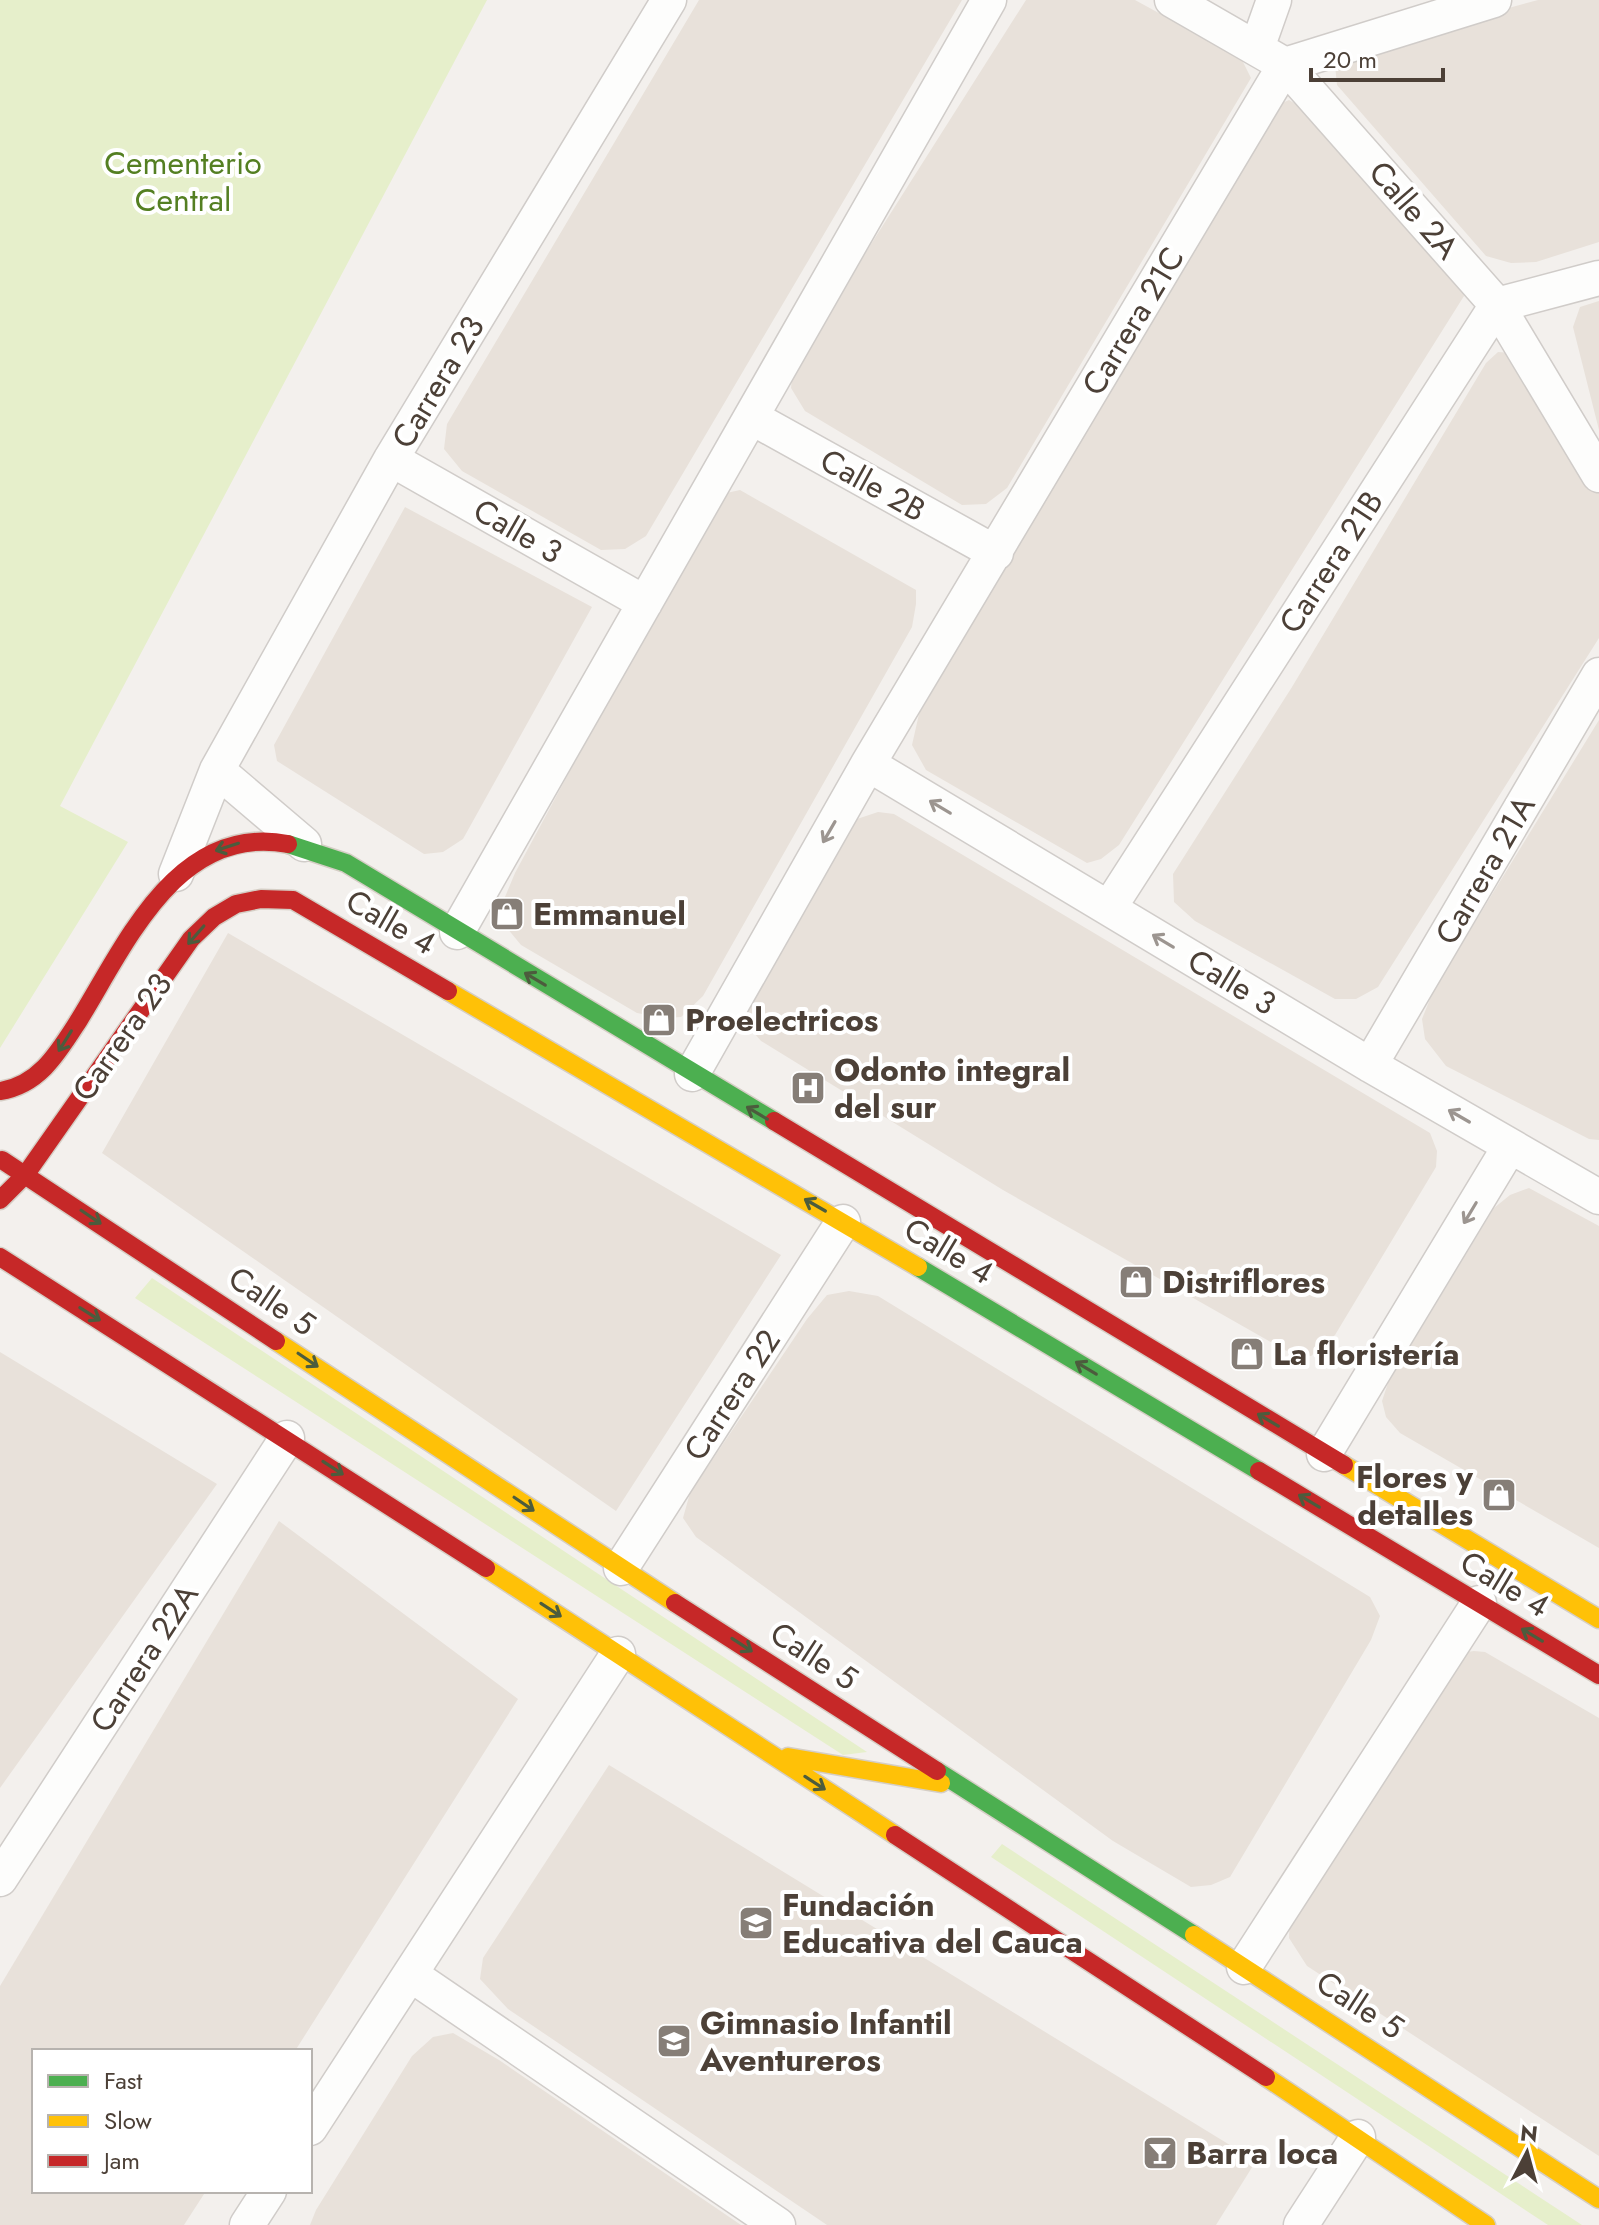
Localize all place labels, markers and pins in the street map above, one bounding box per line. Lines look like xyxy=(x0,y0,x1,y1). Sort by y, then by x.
place label: Emmanuel xyxy=(533,891,686,937)
shop icon: Emmanuel xyxy=(488,895,526,933)
place label: Proelectricos xyxy=(685,997,878,1043)
shop icon: Proelectricos xyxy=(640,1001,678,1039)
place label: Odonto integral del sur xyxy=(834,1047,1070,1130)
hospital icon: Odonto integral del sur xyxy=(789,1069,827,1107)
place label: Distriflores xyxy=(1162,1259,1325,1305)
shop icon: Distriflores xyxy=(1117,1263,1155,1301)
place label: La floristería xyxy=(1273,1331,1460,1377)
shop icon: La floristería xyxy=(1228,1335,1266,1373)
place label: Flores y detalles xyxy=(1356,1454,1473,1537)
shop icon: Flores y detalles xyxy=(1480,1476,1518,1514)
place label: Fundación Educativa del Cauca xyxy=(782,1882,1083,1965)
school or university icon: Fundación Educativa del Cauca xyxy=(737,1904,775,1942)
place label: Gimnasio Infantil Aventureros xyxy=(699,2000,952,2083)
school or university icon: Gimnasio Infantil Aventureros xyxy=(655,2022,693,2060)
place label: Barra loca xyxy=(1186,2130,1338,2176)
bar icon: Barra loca xyxy=(1141,2134,1179,2172)

